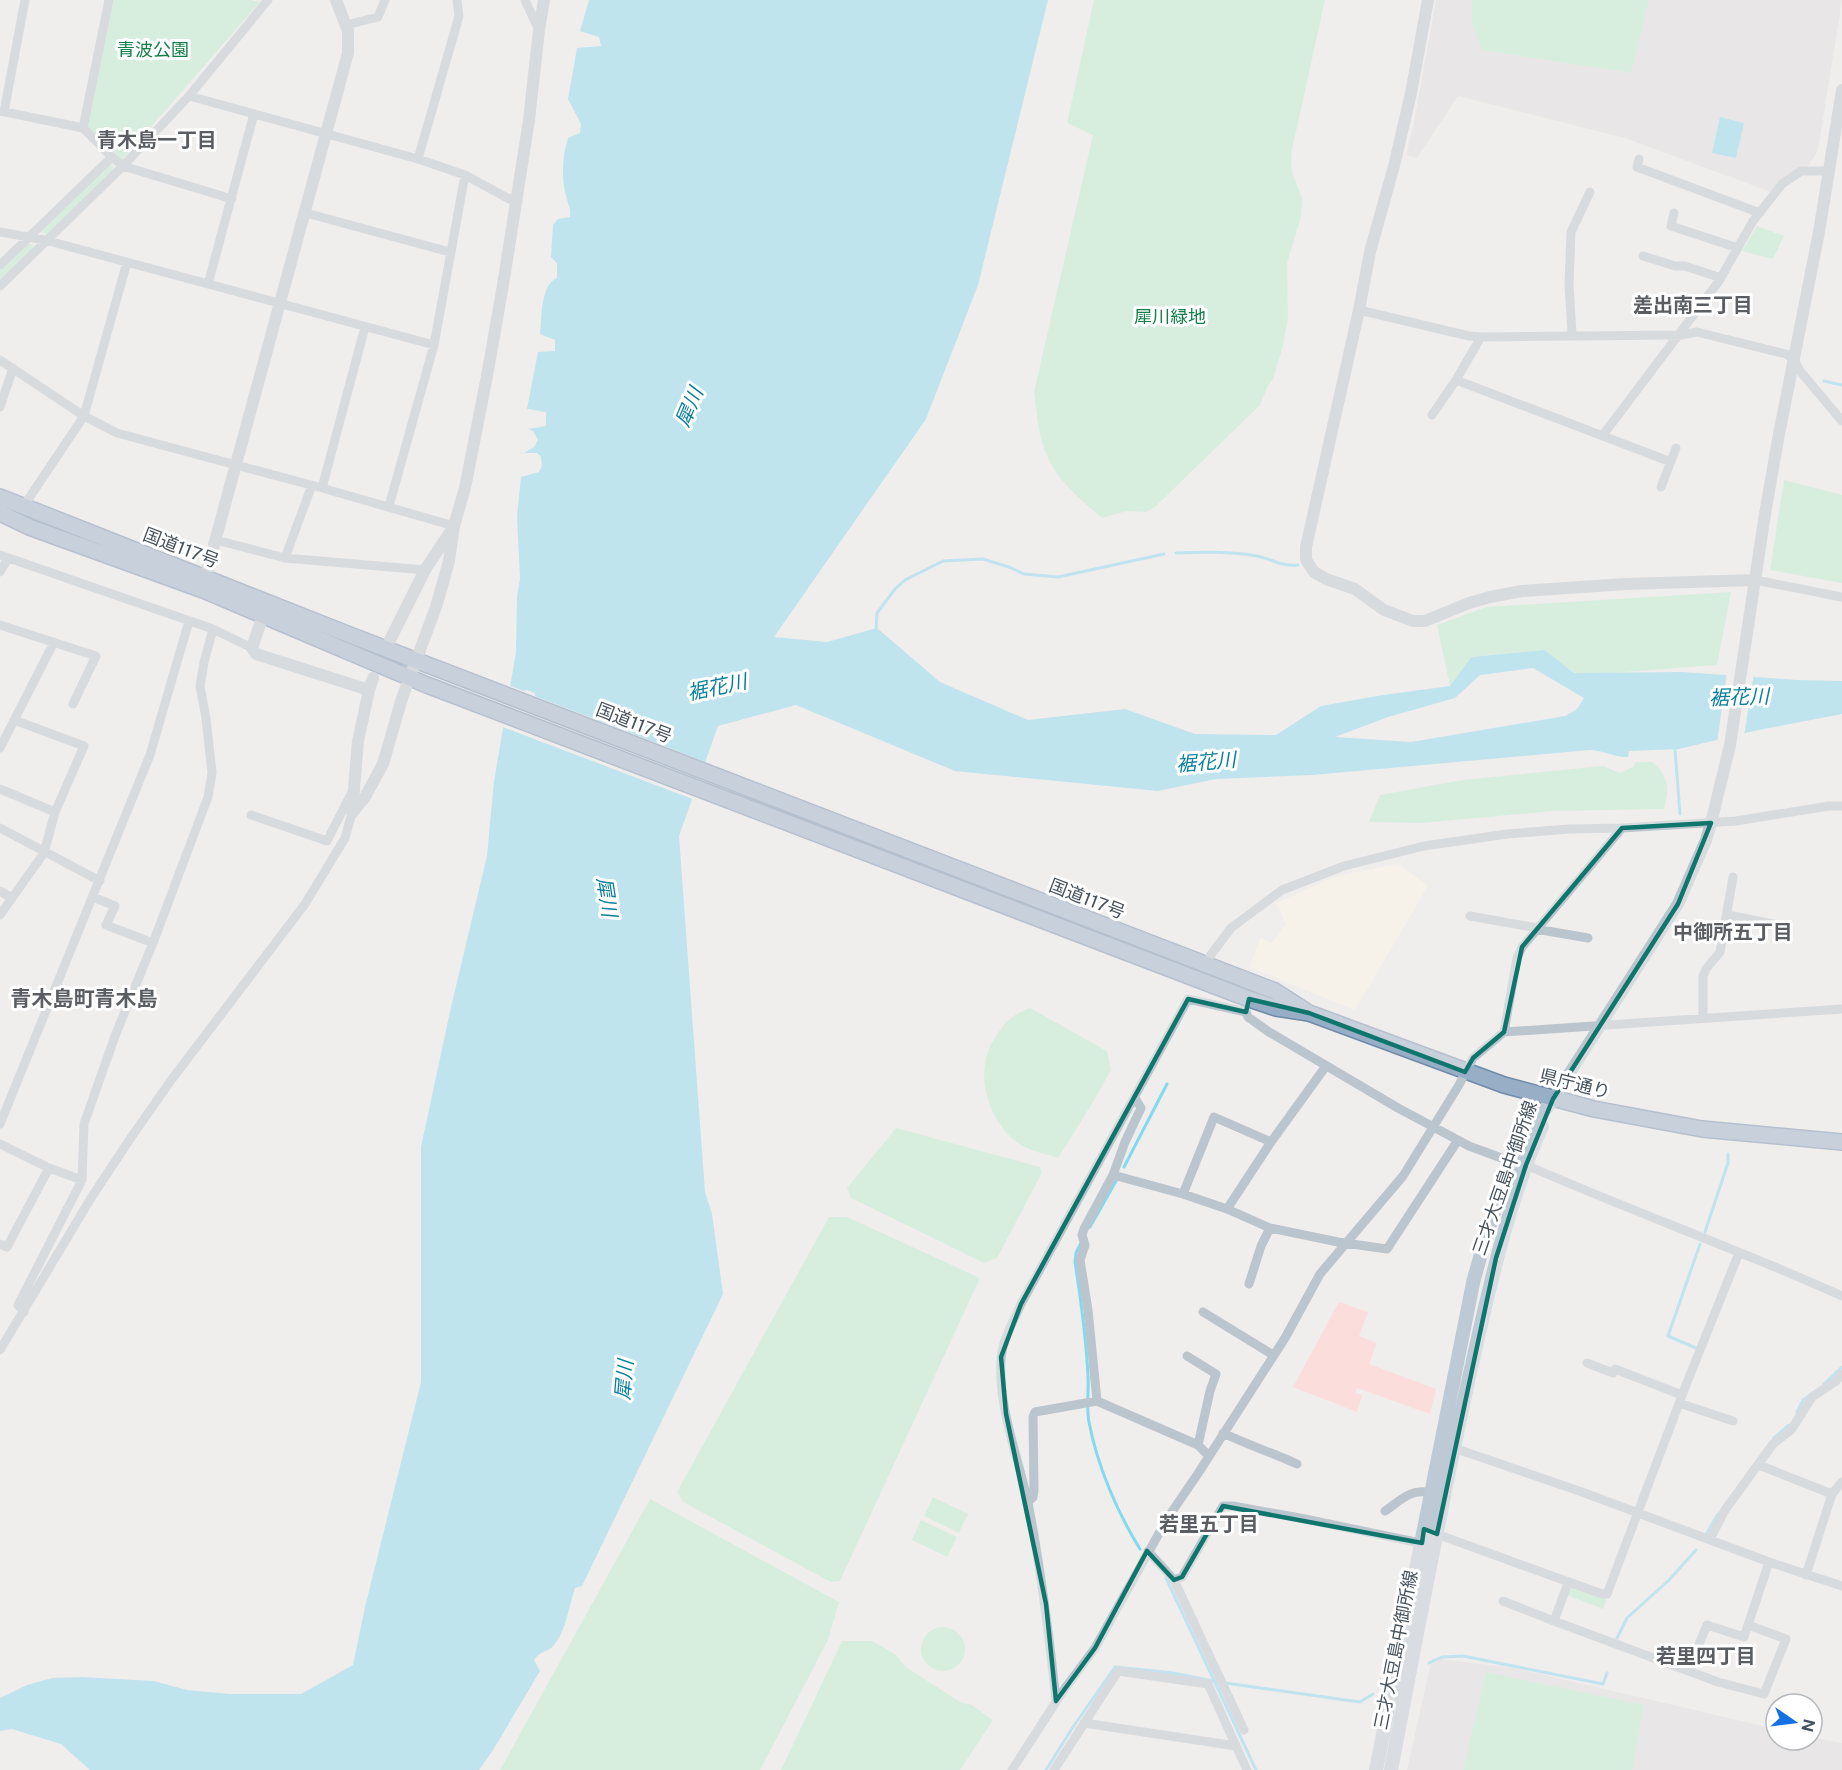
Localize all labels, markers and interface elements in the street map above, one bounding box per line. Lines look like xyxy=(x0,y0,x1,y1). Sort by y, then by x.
park label: 青波公園 xyxy=(117,39,189,60)
district label: 青木島一丁目 xyxy=(97,128,217,152)
district label: 差出南三丁目 xyxy=(1633,293,1753,317)
park label: 犀川緑地 xyxy=(1134,306,1206,327)
water label: 犀川 xyxy=(670,382,709,430)
street label: 国道117号 xyxy=(140,523,222,572)
water label: 裾花川 xyxy=(685,669,751,705)
water label: 裾花川 xyxy=(1709,684,1771,710)
street label: 国道117号 xyxy=(593,698,675,747)
water label: 裾花川 xyxy=(1175,747,1239,777)
street label: 国道117号 xyxy=(1046,874,1128,923)
water label: 犀川 xyxy=(592,875,622,921)
district label: 中御所五丁目 xyxy=(1673,920,1793,944)
district label: 青木島町青木島 xyxy=(11,986,158,1011)
street label: 県庁通り xyxy=(1538,1065,1613,1102)
street label: 三才大豆島中御所線 xyxy=(1468,1098,1541,1258)
water label: 犀川 xyxy=(610,1357,638,1401)
district label: 若里五丁目 xyxy=(1159,1512,1259,1536)
street label: 三才大豆島中御所線 xyxy=(1370,1568,1421,1731)
district label: 若里四丁目 xyxy=(1656,1644,1756,1668)
north arrow xyxy=(1764,1692,1824,1752)
text: N xyxy=(1797,1717,1819,1734)

